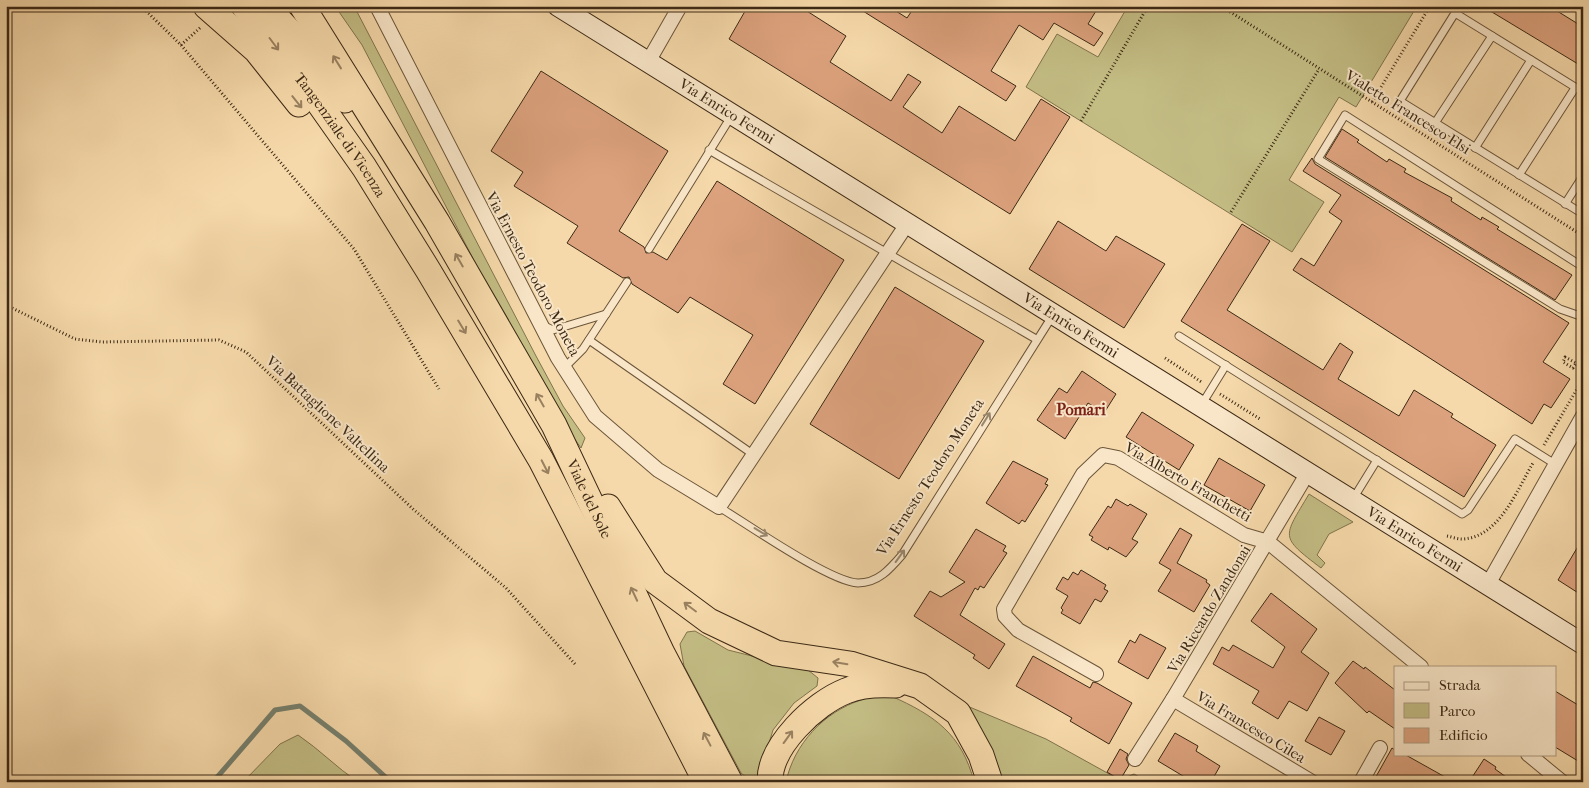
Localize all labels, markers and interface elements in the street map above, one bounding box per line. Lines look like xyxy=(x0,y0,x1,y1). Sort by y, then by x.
one-way arrow xyxy=(269,37,280,50)
one-way arrow xyxy=(332,55,342,69)
street label: Vialetto Francesco Elsi xyxy=(1341,66,1474,158)
street label: Tangenziale di Vicenza xyxy=(290,69,390,201)
street label: Via Enrico Fermi xyxy=(675,74,778,148)
one-way arrow xyxy=(291,95,302,108)
street label: Via Ernesto Teodoro Moneta xyxy=(481,188,585,360)
one-way arrow xyxy=(454,252,464,267)
street label: Via Enrico Fermi xyxy=(1019,288,1122,362)
one-way arrow xyxy=(458,319,468,333)
street label: Via Battaglione Valtellina xyxy=(262,351,394,477)
one-way arrow xyxy=(534,394,544,408)
street label: Via Ernesto Teodoro Moneta xyxy=(872,394,988,560)
district label: Pomari xyxy=(1056,400,1106,419)
one-way arrow xyxy=(982,412,992,426)
street label: Via Alberto Franchetti xyxy=(1121,438,1255,526)
street label: Viale del Sole xyxy=(562,456,616,542)
one-way arrow xyxy=(541,459,550,474)
street label: Via Enrico Fermi xyxy=(1363,502,1466,576)
one-way arrow xyxy=(753,528,767,538)
street label: Via Riccardo Zandonai xyxy=(1163,541,1255,677)
one-way arrow xyxy=(895,549,905,563)
one-way arrow xyxy=(629,586,639,601)
one-way arrow xyxy=(684,602,697,613)
one-way arrow xyxy=(832,658,848,668)
legend xyxy=(1394,666,1556,756)
text: Strada xyxy=(1439,676,1482,694)
street label: Via Francesco Cilea xyxy=(1192,687,1310,767)
text: Parco xyxy=(1439,702,1476,720)
text: Edificio xyxy=(1439,726,1488,744)
one-way arrow xyxy=(702,731,712,746)
one-way arrow xyxy=(782,731,793,744)

